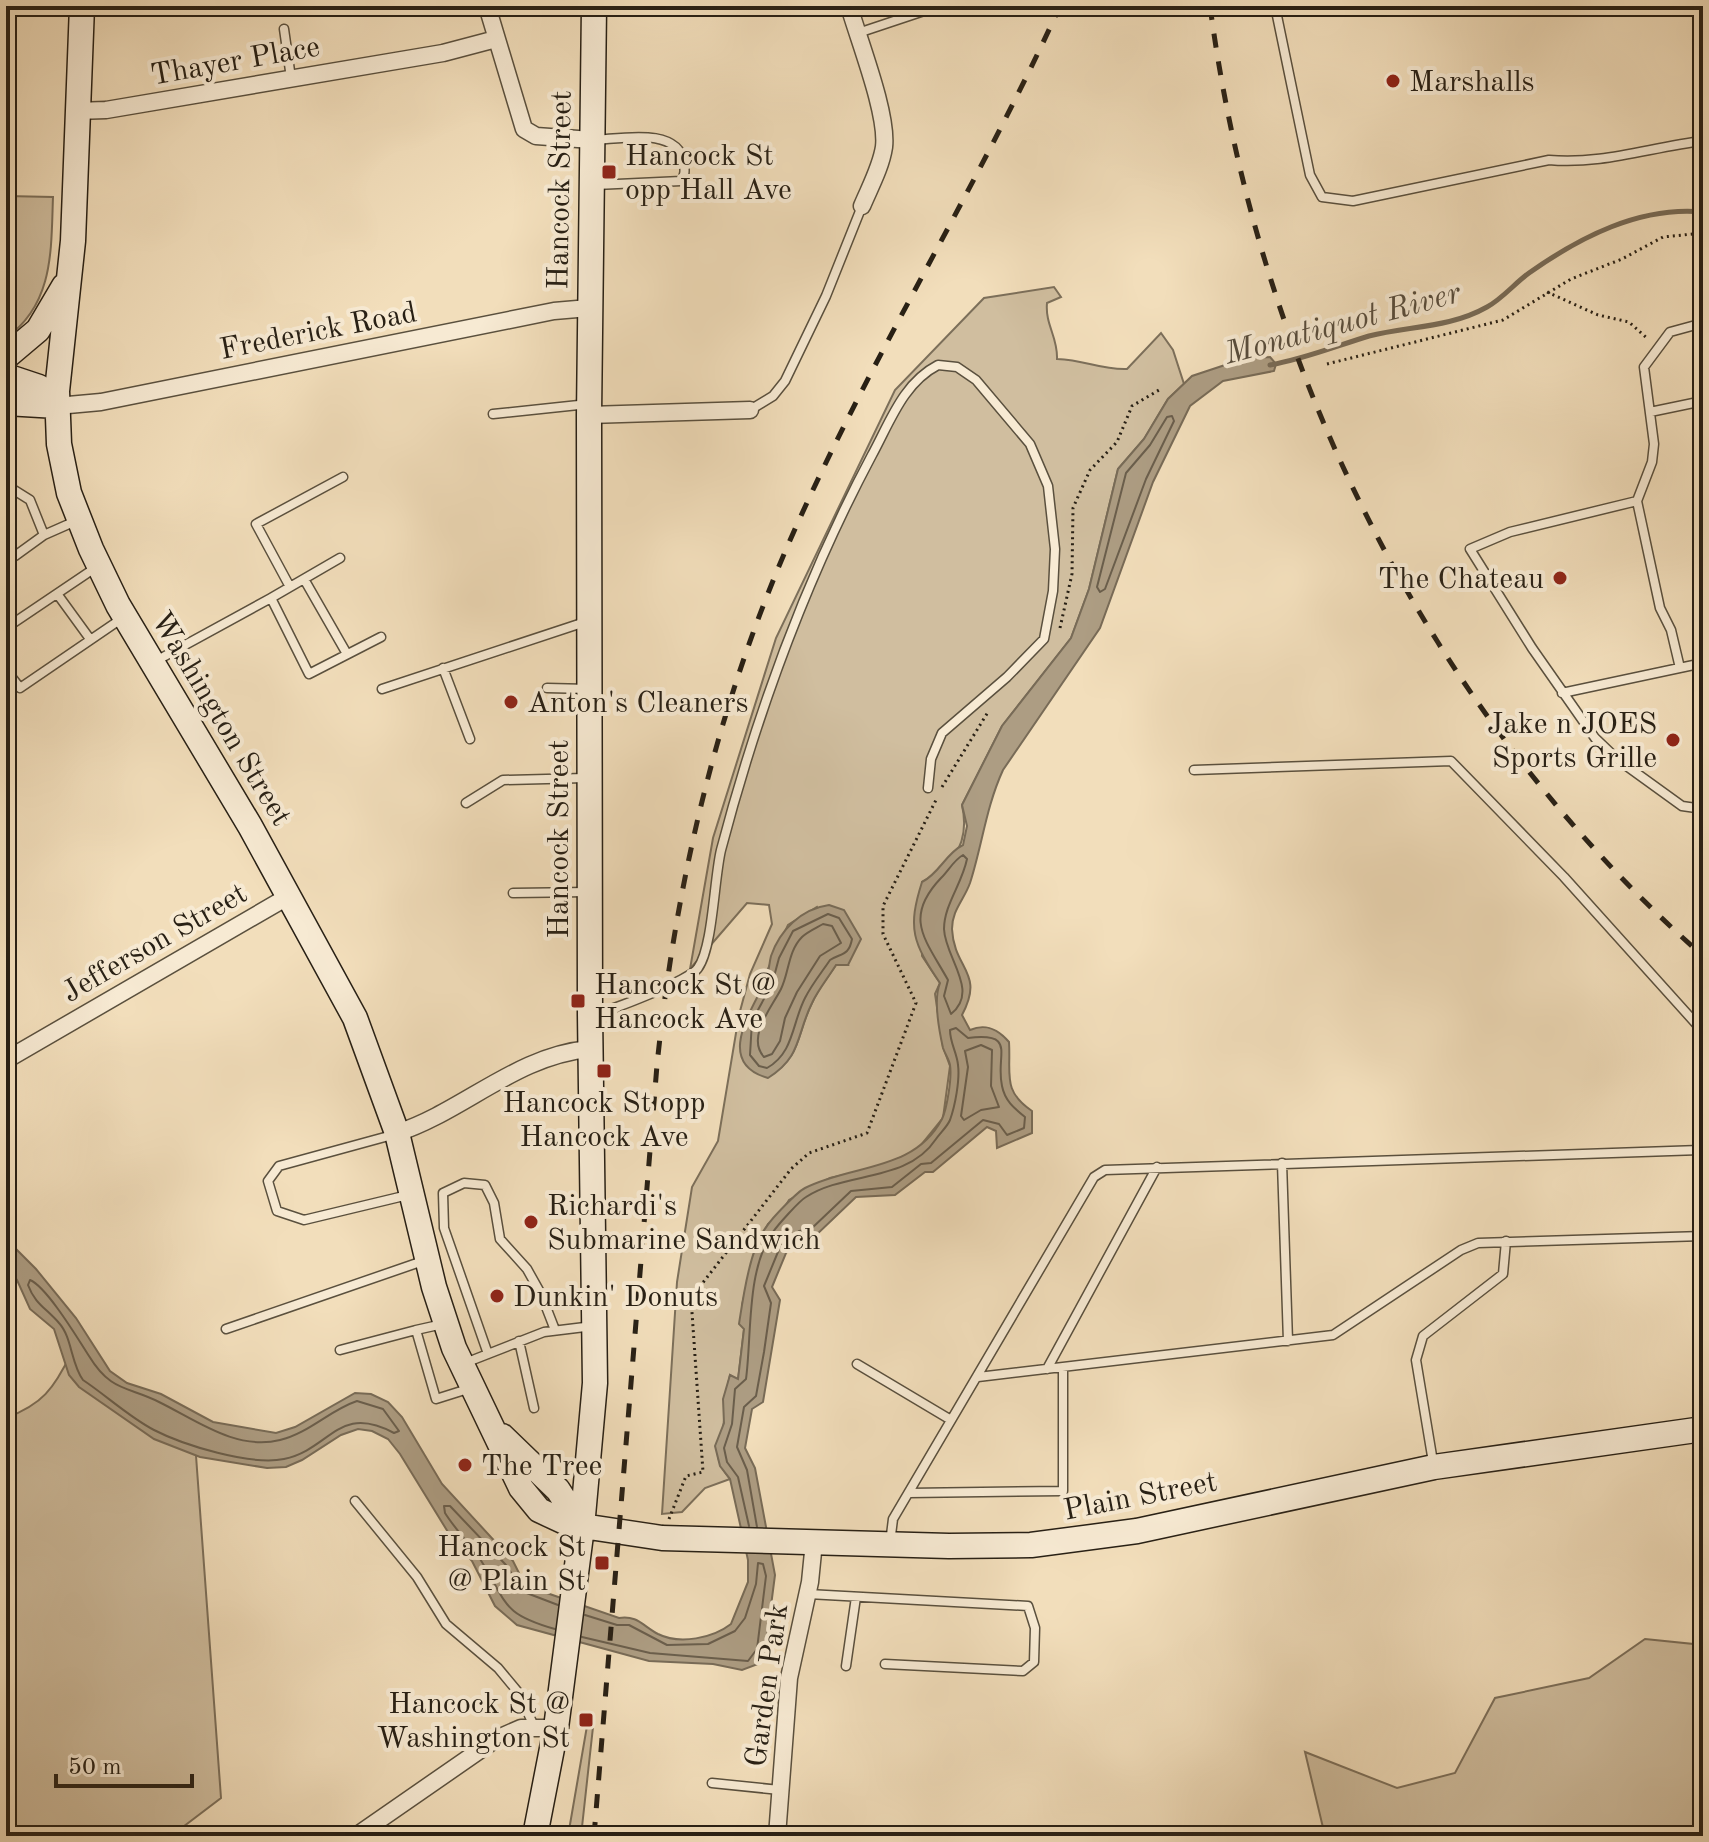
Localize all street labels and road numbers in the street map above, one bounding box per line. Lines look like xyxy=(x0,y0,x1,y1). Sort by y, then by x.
street label: Thayer Place xyxy=(148,32,322,92)
street label: Hancock Street xyxy=(544,90,578,290)
street label: Frederick Road xyxy=(217,298,419,366)
street label: Washington Street xyxy=(145,607,296,831)
street label: Hancock Street xyxy=(545,739,575,939)
street label: Jefferson Street xyxy=(57,879,253,1009)
street label: Plain Street xyxy=(1061,1467,1220,1527)
street label: Garden Park xyxy=(742,1602,794,1769)

